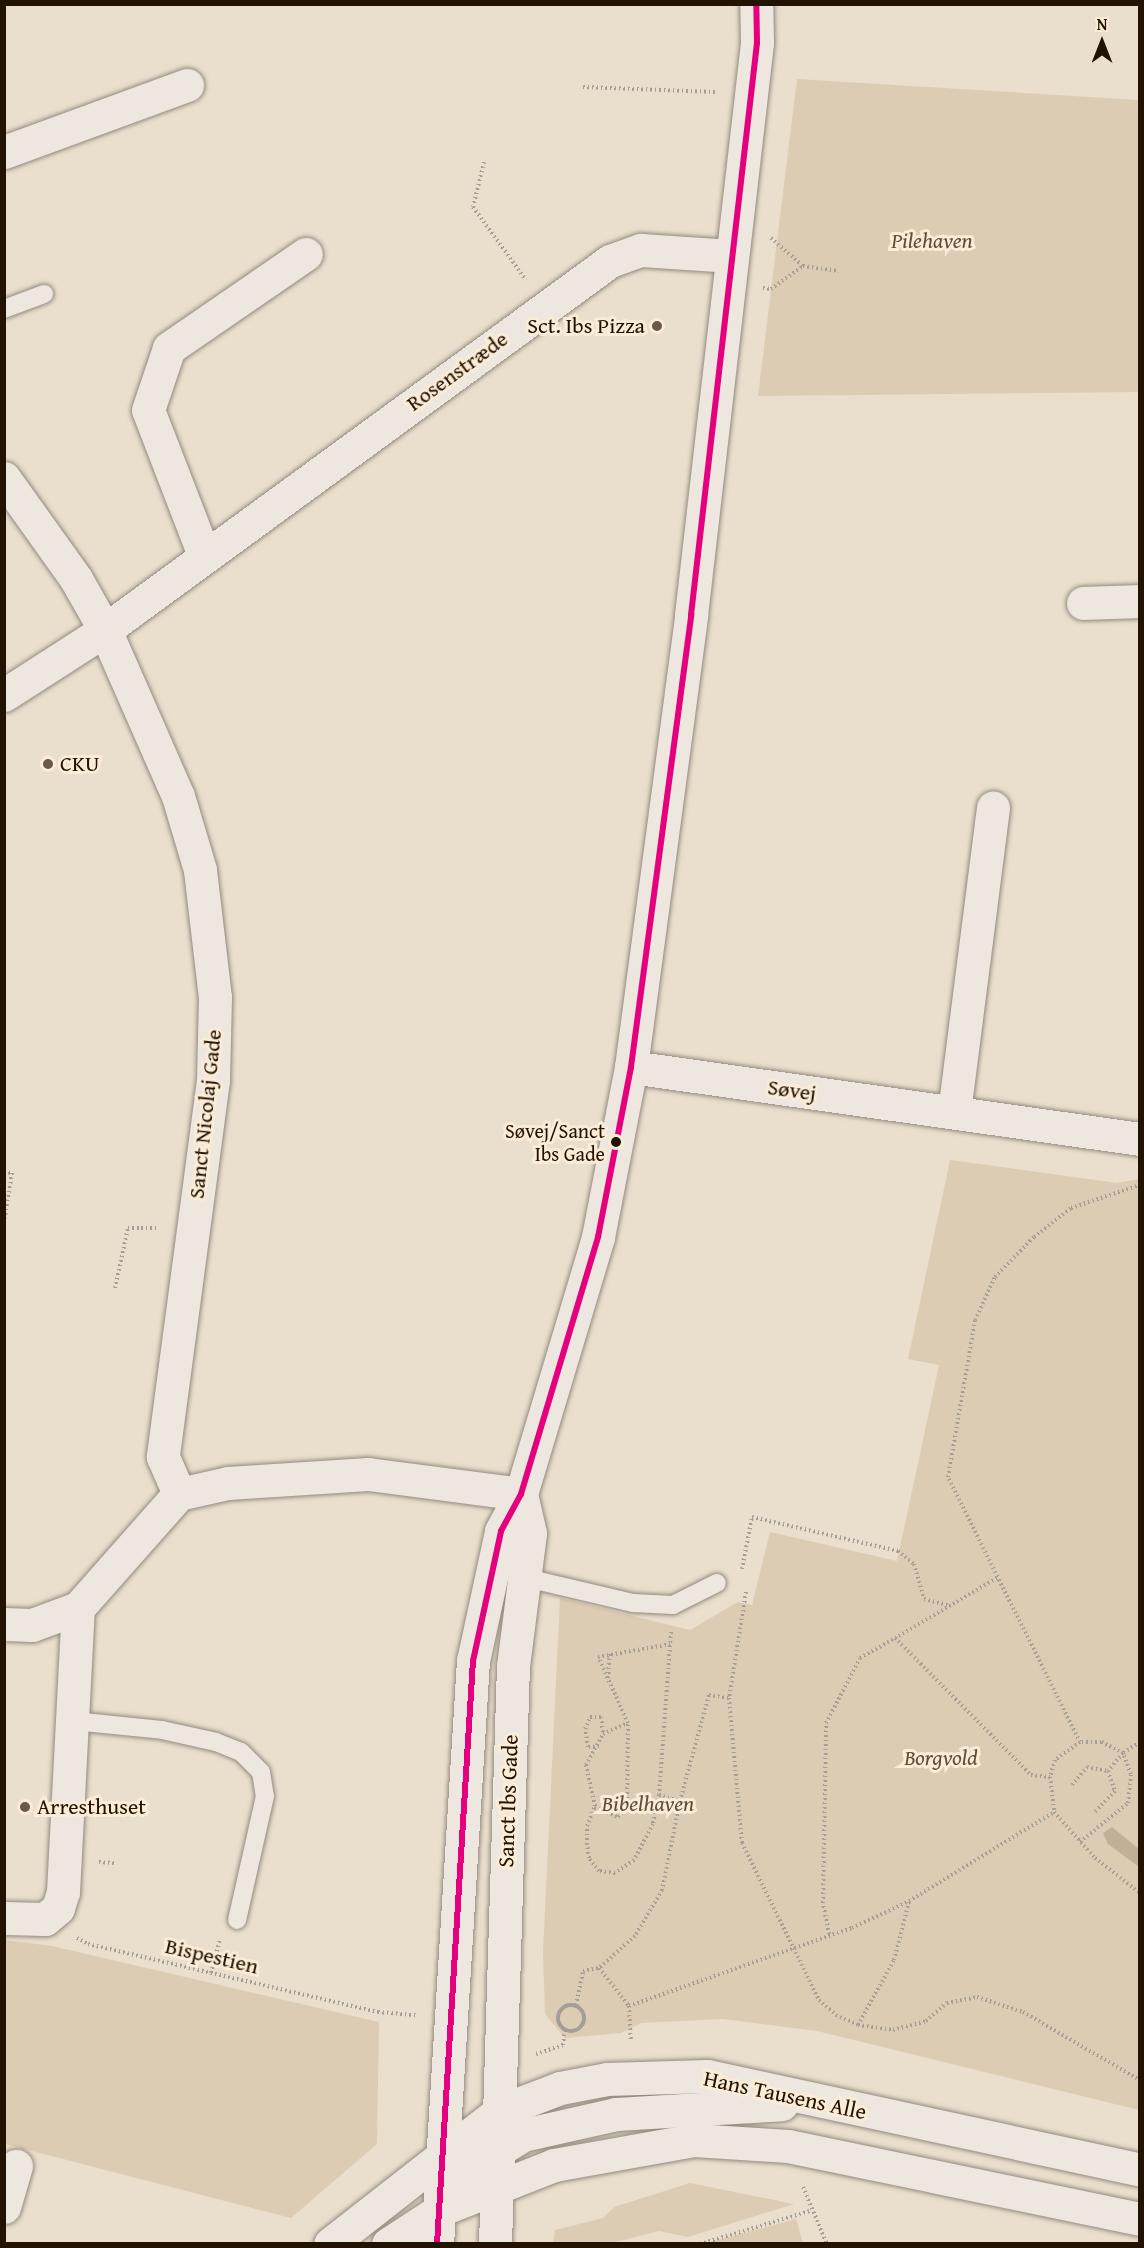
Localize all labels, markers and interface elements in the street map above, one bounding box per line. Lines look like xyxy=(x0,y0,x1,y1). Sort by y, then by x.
north arrow xyxy=(1072,12,1132,72)
text: N xyxy=(1097,12,1107,36)
park label: Pilehaven xyxy=(891,228,973,254)
place label: Sct. Ibs Pizza xyxy=(527,313,645,339)
marker: Sct. Ibs Pizza xyxy=(650,319,664,333)
street label: Rosenstræde xyxy=(401,326,513,416)
place label: CKU xyxy=(60,751,99,777)
marker: CKU xyxy=(41,757,55,771)
street label: Sanct Nicolaj Gade xyxy=(183,1028,227,1200)
street label: Søvej xyxy=(766,1074,818,1106)
place label: Søvej/Sanct Ibs Gade xyxy=(505,1118,605,1165)
marker: Søvej/Sanct Ibs Gade xyxy=(610,1136,622,1148)
street label: Sanct Ibs Gade xyxy=(492,1734,524,1868)
park label: Borgvold xyxy=(904,1745,978,1771)
park label: Bibelhaven xyxy=(602,1791,694,1817)
place label: Arresthuset xyxy=(37,1794,146,1820)
marker: Arresthuset xyxy=(18,1800,32,1814)
street label: Bispestien xyxy=(163,1932,261,1980)
street label: Hans Tausens Alle xyxy=(701,2065,869,2125)

